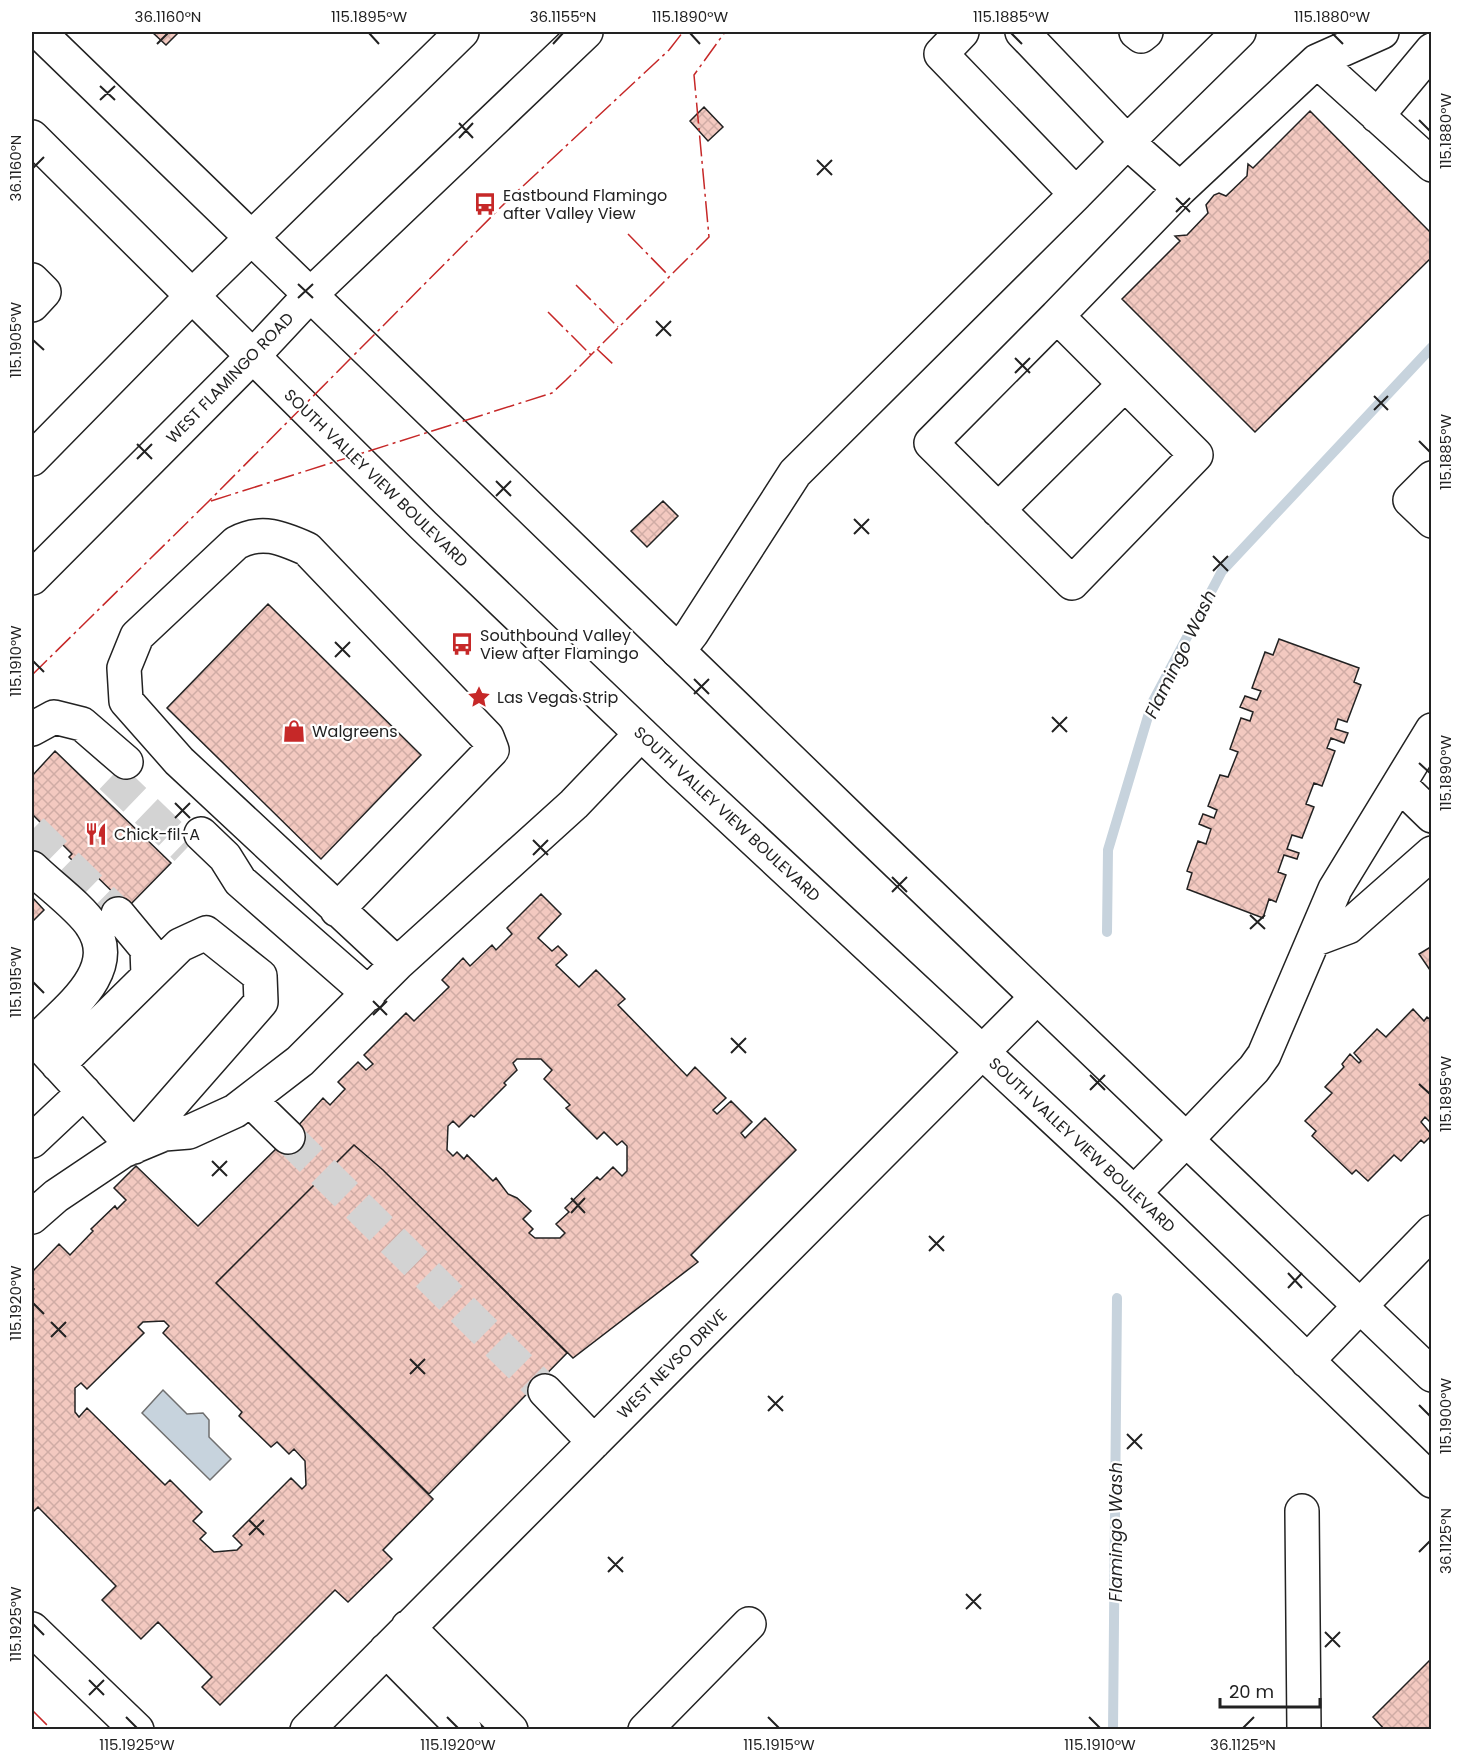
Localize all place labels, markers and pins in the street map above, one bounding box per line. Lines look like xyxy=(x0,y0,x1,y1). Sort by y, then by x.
place label: Eastbound Flamingo after Valley View xyxy=(503,184,667,225)
bus stop icon: Eastbound Flamingo after Valley View xyxy=(472,191,498,217)
place label: Southbound Valley View after Flamingo xyxy=(480,624,639,665)
bus stop icon: Southbound Valley View after Flamingo xyxy=(449,631,475,657)
place icon: Las Vegas Strip xyxy=(466,684,492,710)
place label: Las Vegas Strip xyxy=(497,686,618,709)
shop icon: Walgreens xyxy=(281,718,307,744)
place label: Walgreens xyxy=(312,720,398,743)
restaurant icon: Chick-fil-A xyxy=(83,821,109,847)
place label: Chick-fil-A xyxy=(114,823,200,846)

